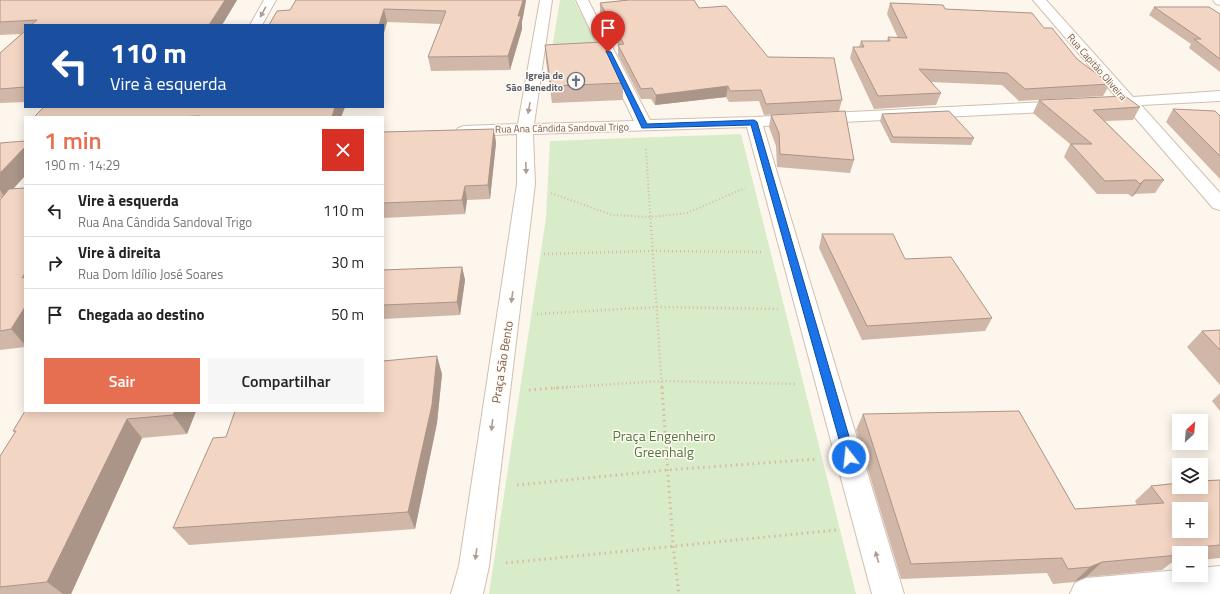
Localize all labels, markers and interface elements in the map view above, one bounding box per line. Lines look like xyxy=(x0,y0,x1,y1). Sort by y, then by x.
one-way arrow xyxy=(259,7,266,18)
pin xyxy=(591,11,625,52)
icon: arrive xyxy=(597,17,619,39)
street label: Rua Capitão Oliveira xyxy=(1064,30,1130,104)
text: 110 m xyxy=(110,31,187,74)
icon: left xyxy=(44,40,96,92)
place label: Igreja de São Benedito xyxy=(506,68,563,95)
text: Vire à esquerda xyxy=(110,70,227,97)
church icon: Igreja de São Benedito xyxy=(566,71,586,91)
one-way arrow xyxy=(525,101,531,114)
street label: Rua Ana Cândida Sandoval Trigo xyxy=(495,119,629,137)
text: 1 min xyxy=(44,122,102,158)
button: close xyxy=(322,129,364,171)
text: 190 m · 14:29 xyxy=(44,155,120,175)
one-way arrow xyxy=(523,162,529,175)
text: Vire à esquerda xyxy=(78,189,179,212)
text: 110 m xyxy=(323,199,364,222)
icon: left xyxy=(44,200,66,222)
text: Rua Ana Cândida Sandoval Trigo xyxy=(78,212,252,232)
text: Vire à direita xyxy=(78,241,161,264)
text: 30 m xyxy=(331,251,364,274)
icon: right xyxy=(44,252,66,274)
text: Rua Dom Idílio José Soares xyxy=(78,264,223,284)
one-way arrow xyxy=(509,291,515,303)
text: Chegada ao destino xyxy=(78,303,204,326)
text: 50 m xyxy=(331,303,364,326)
icon: arrive xyxy=(44,304,66,326)
street label: Praça São Bento xyxy=(486,319,518,405)
button: Sair xyxy=(44,358,200,404)
button: Compartilhar xyxy=(208,358,364,404)
north arrow xyxy=(1172,414,1208,450)
map controls xyxy=(1172,414,1208,582)
one-way arrow xyxy=(489,419,496,431)
park label: Praça Engenheiro Greenhalg xyxy=(612,425,716,462)
position arrow xyxy=(828,436,870,478)
button: layers xyxy=(1172,458,1208,494)
button: + xyxy=(1172,502,1208,538)
button: − xyxy=(1172,546,1208,582)
one-way arrow xyxy=(473,548,479,560)
one-way arrow xyxy=(874,550,880,563)

